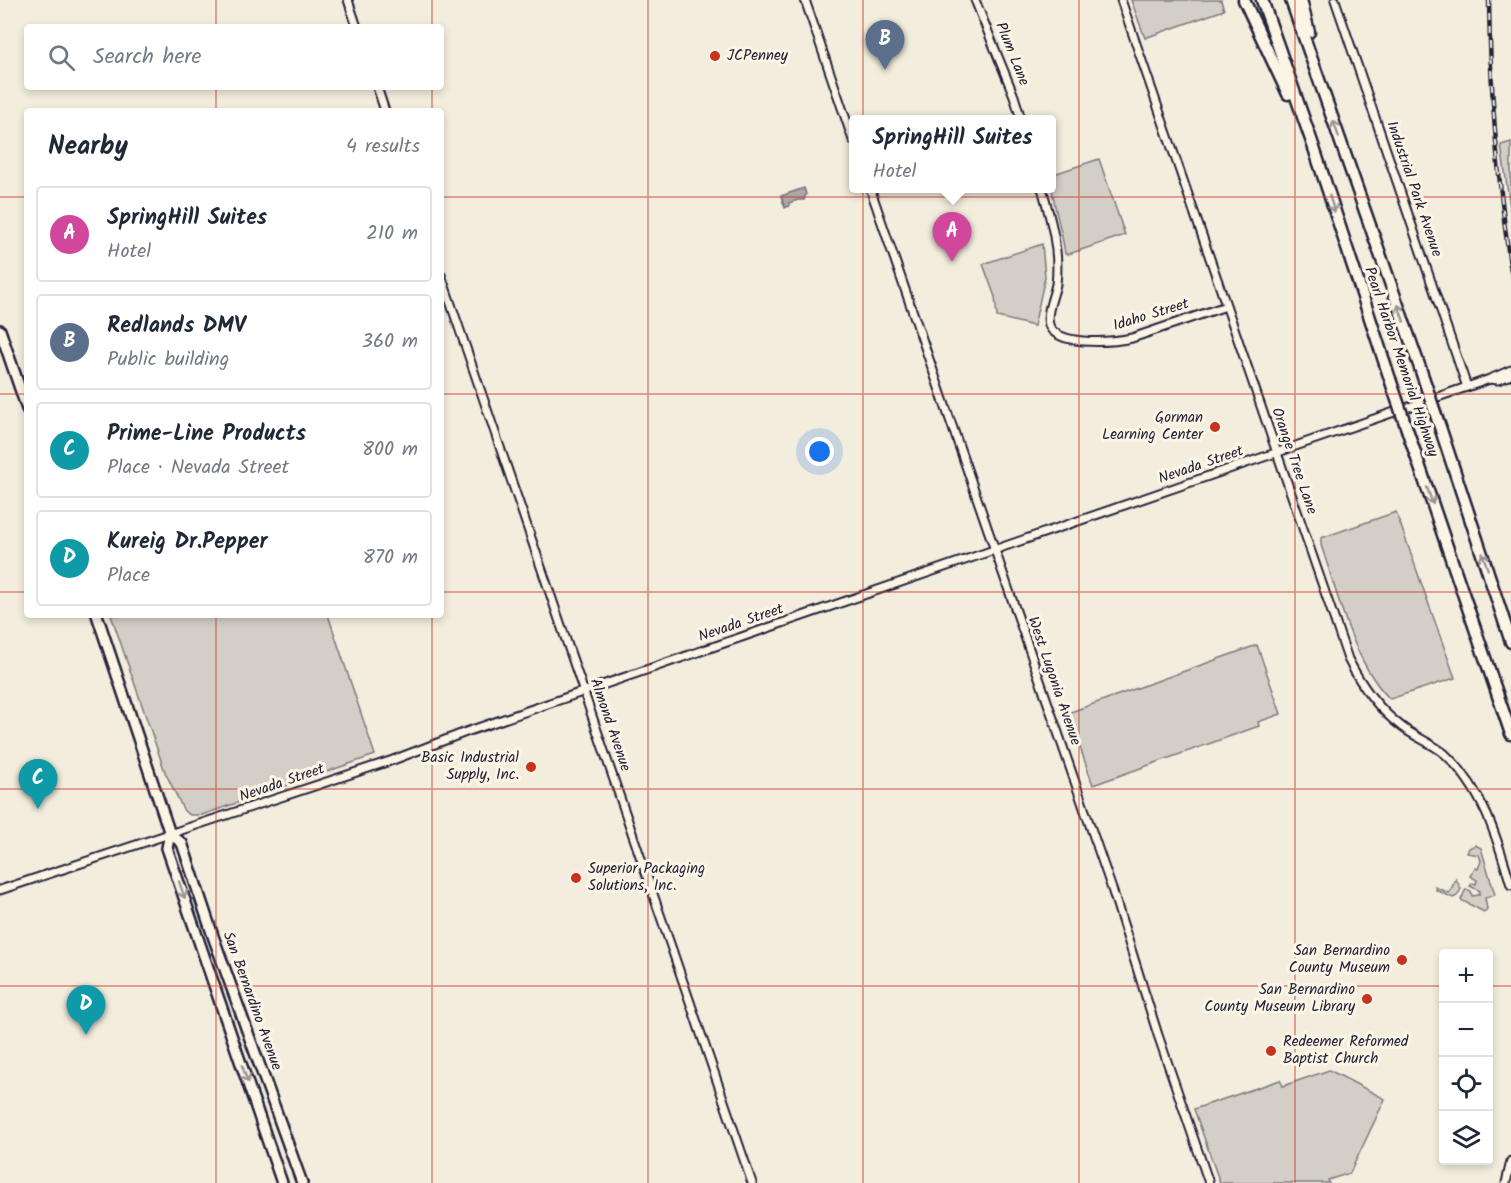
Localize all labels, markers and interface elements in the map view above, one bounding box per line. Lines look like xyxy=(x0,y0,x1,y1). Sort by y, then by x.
street label: Plum Lane xyxy=(988,18,1036,90)
pin: B xyxy=(866,20,904,70)
search box xyxy=(24,24,444,90)
text: Search here xyxy=(93,40,201,75)
icon: search xyxy=(45,41,78,74)
place label: JCPenney xyxy=(727,44,789,68)
marker: JCPenney xyxy=(708,49,722,63)
popup xyxy=(849,115,1056,193)
street label: Industrial Park Avenue xyxy=(1380,118,1449,260)
one-way arrow xyxy=(1330,120,1341,139)
text: SpringHill Suites xyxy=(872,121,1033,156)
text: Nearby xyxy=(48,126,128,168)
text: 4 results xyxy=(346,131,420,163)
text: Hotel xyxy=(872,156,917,188)
one-way arrow xyxy=(1327,194,1338,213)
text: SpringHill Suites xyxy=(107,201,267,236)
pin: A xyxy=(932,212,972,262)
text: A xyxy=(63,218,76,250)
text: 210 m xyxy=(366,218,418,250)
text: Hotel xyxy=(107,236,151,268)
street label: Pearl Harbor Memorial Highway xyxy=(1357,264,1445,461)
street label: Idaho Street xyxy=(1110,292,1192,338)
one-way arrow xyxy=(1394,304,1405,323)
text: Redlands DMV xyxy=(107,309,246,344)
text: B xyxy=(63,326,76,358)
text: 360 m xyxy=(362,326,418,358)
text: Public building xyxy=(107,344,229,376)
street label: Orange Tree Lane xyxy=(1264,404,1324,518)
place label: Gorman Learning Center xyxy=(1102,406,1204,447)
text: Prime-Line Products xyxy=(107,417,306,452)
marker: Gorman Learning Center xyxy=(1208,420,1222,434)
text: C xyxy=(63,434,76,466)
text: 800 m xyxy=(362,434,418,466)
your location xyxy=(805,437,834,466)
street label: Nevada Street xyxy=(1155,439,1247,491)
text: Place · Nevada Street xyxy=(107,452,289,484)
one-way arrow xyxy=(1426,486,1437,505)
text: Kureig Dr.Pepper xyxy=(107,525,267,560)
text: D xyxy=(63,542,76,574)
text: 870 m xyxy=(363,542,418,574)
one-way arrow xyxy=(1478,552,1489,571)
text: Place xyxy=(107,560,150,592)
street label: Nevada Street xyxy=(695,597,787,649)
street label: West Lugonia Avenue xyxy=(1021,613,1087,749)
street label: Almond Avenue xyxy=(583,675,637,775)
place label: Basic Industrial Supply, Inc. xyxy=(421,746,519,787)
street label: Nevada Street xyxy=(236,757,328,809)
pin: C xyxy=(18,760,57,809)
marker: Basic Industrial Supply, Inc. xyxy=(524,760,538,774)
place label: Superior Packaging Solutions, Inc. xyxy=(588,857,705,898)
marker: Superior Packaging Solutions, Inc. xyxy=(569,871,583,885)
one-way arrow xyxy=(177,880,188,899)
street label: San Bernardino Avenue xyxy=(216,928,288,1074)
place label: San Bernardino County Museum xyxy=(1289,939,1390,980)
map controls xyxy=(1439,949,1493,1165)
button: + xyxy=(1439,949,1493,1003)
marker: San Bernardino County Museum xyxy=(1395,953,1409,967)
place label: San Bernardino County Museum Library xyxy=(1204,978,1356,1019)
pin: D xyxy=(66,986,106,1035)
marker: San Bernardino County Museum Library xyxy=(1360,992,1374,1006)
button: − xyxy=(1439,1003,1493,1057)
place label: Redeemer Reformed Baptist Church xyxy=(1283,1030,1409,1071)
marker: Redeemer Reformed Baptist Church xyxy=(1264,1044,1278,1058)
button: locate xyxy=(1439,1057,1493,1111)
one-way arrow xyxy=(240,1064,251,1083)
button: layers xyxy=(1439,1111,1493,1165)

